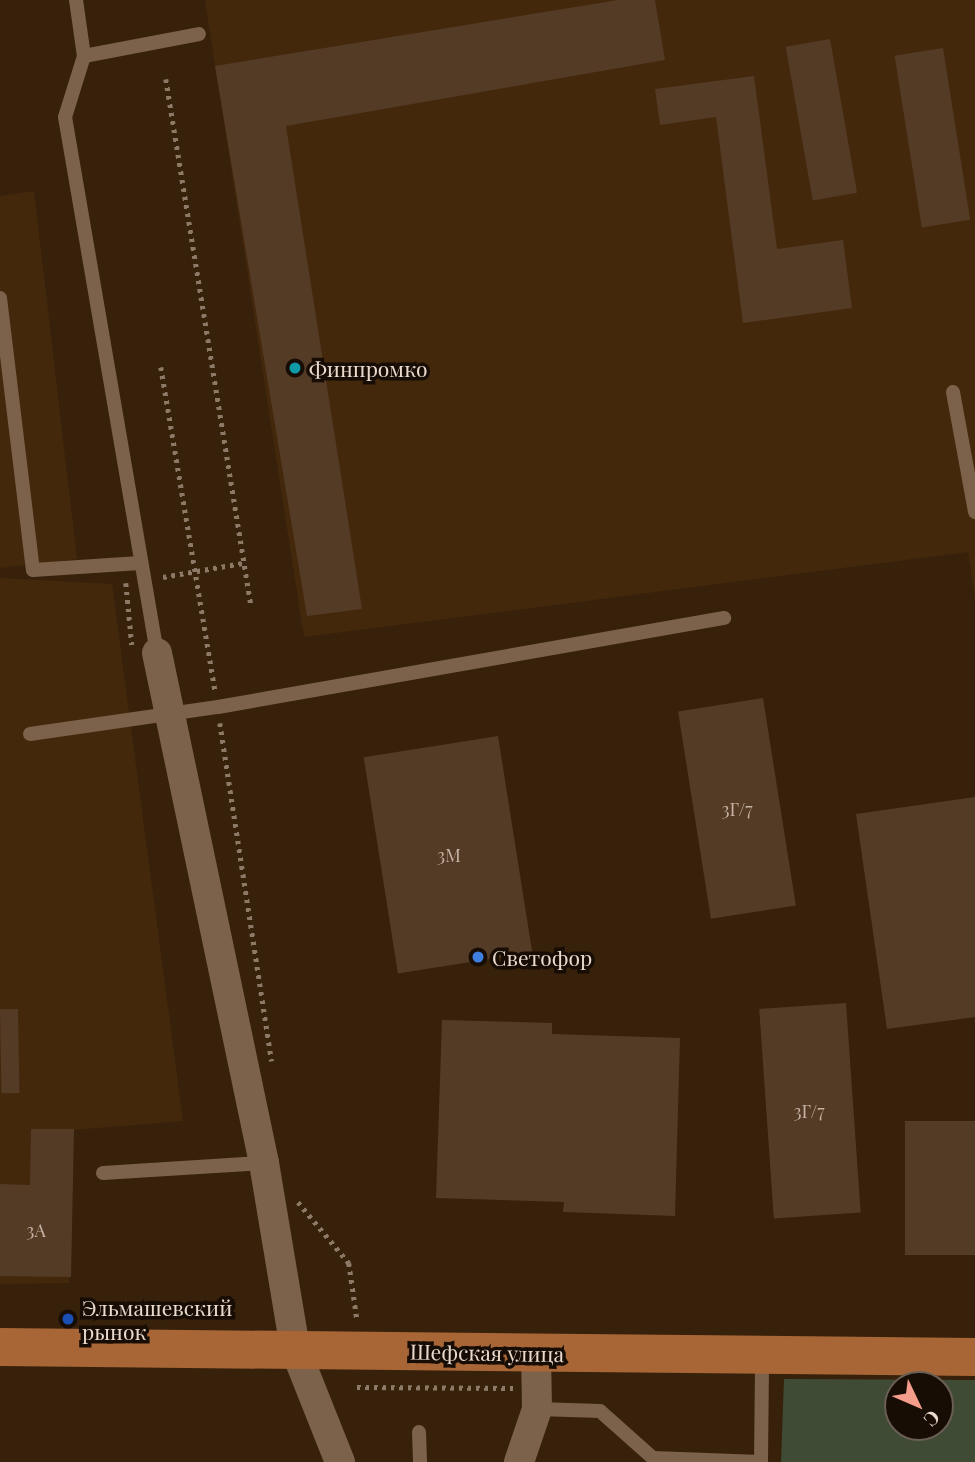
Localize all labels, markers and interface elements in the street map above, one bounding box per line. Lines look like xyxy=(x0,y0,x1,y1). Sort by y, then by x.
place label: Финпромко xyxy=(309,355,427,381)
marker: Финпромко xyxy=(287,360,303,376)
house number: 3Г/7 xyxy=(721,798,753,820)
house number: 3М xyxy=(437,844,461,866)
place label: Светофор xyxy=(492,944,592,970)
marker: Светофор xyxy=(470,949,486,965)
house number: 3Г/7 xyxy=(793,1100,825,1122)
house number: 3А xyxy=(26,1219,46,1241)
place label: Эльмашевский рынок xyxy=(82,1294,232,1344)
marker: Эльмашевский рынок xyxy=(60,1311,76,1327)
street label: Шефская улица xyxy=(410,1338,564,1366)
north arrow xyxy=(884,1371,954,1441)
text: С xyxy=(919,1405,947,1433)

